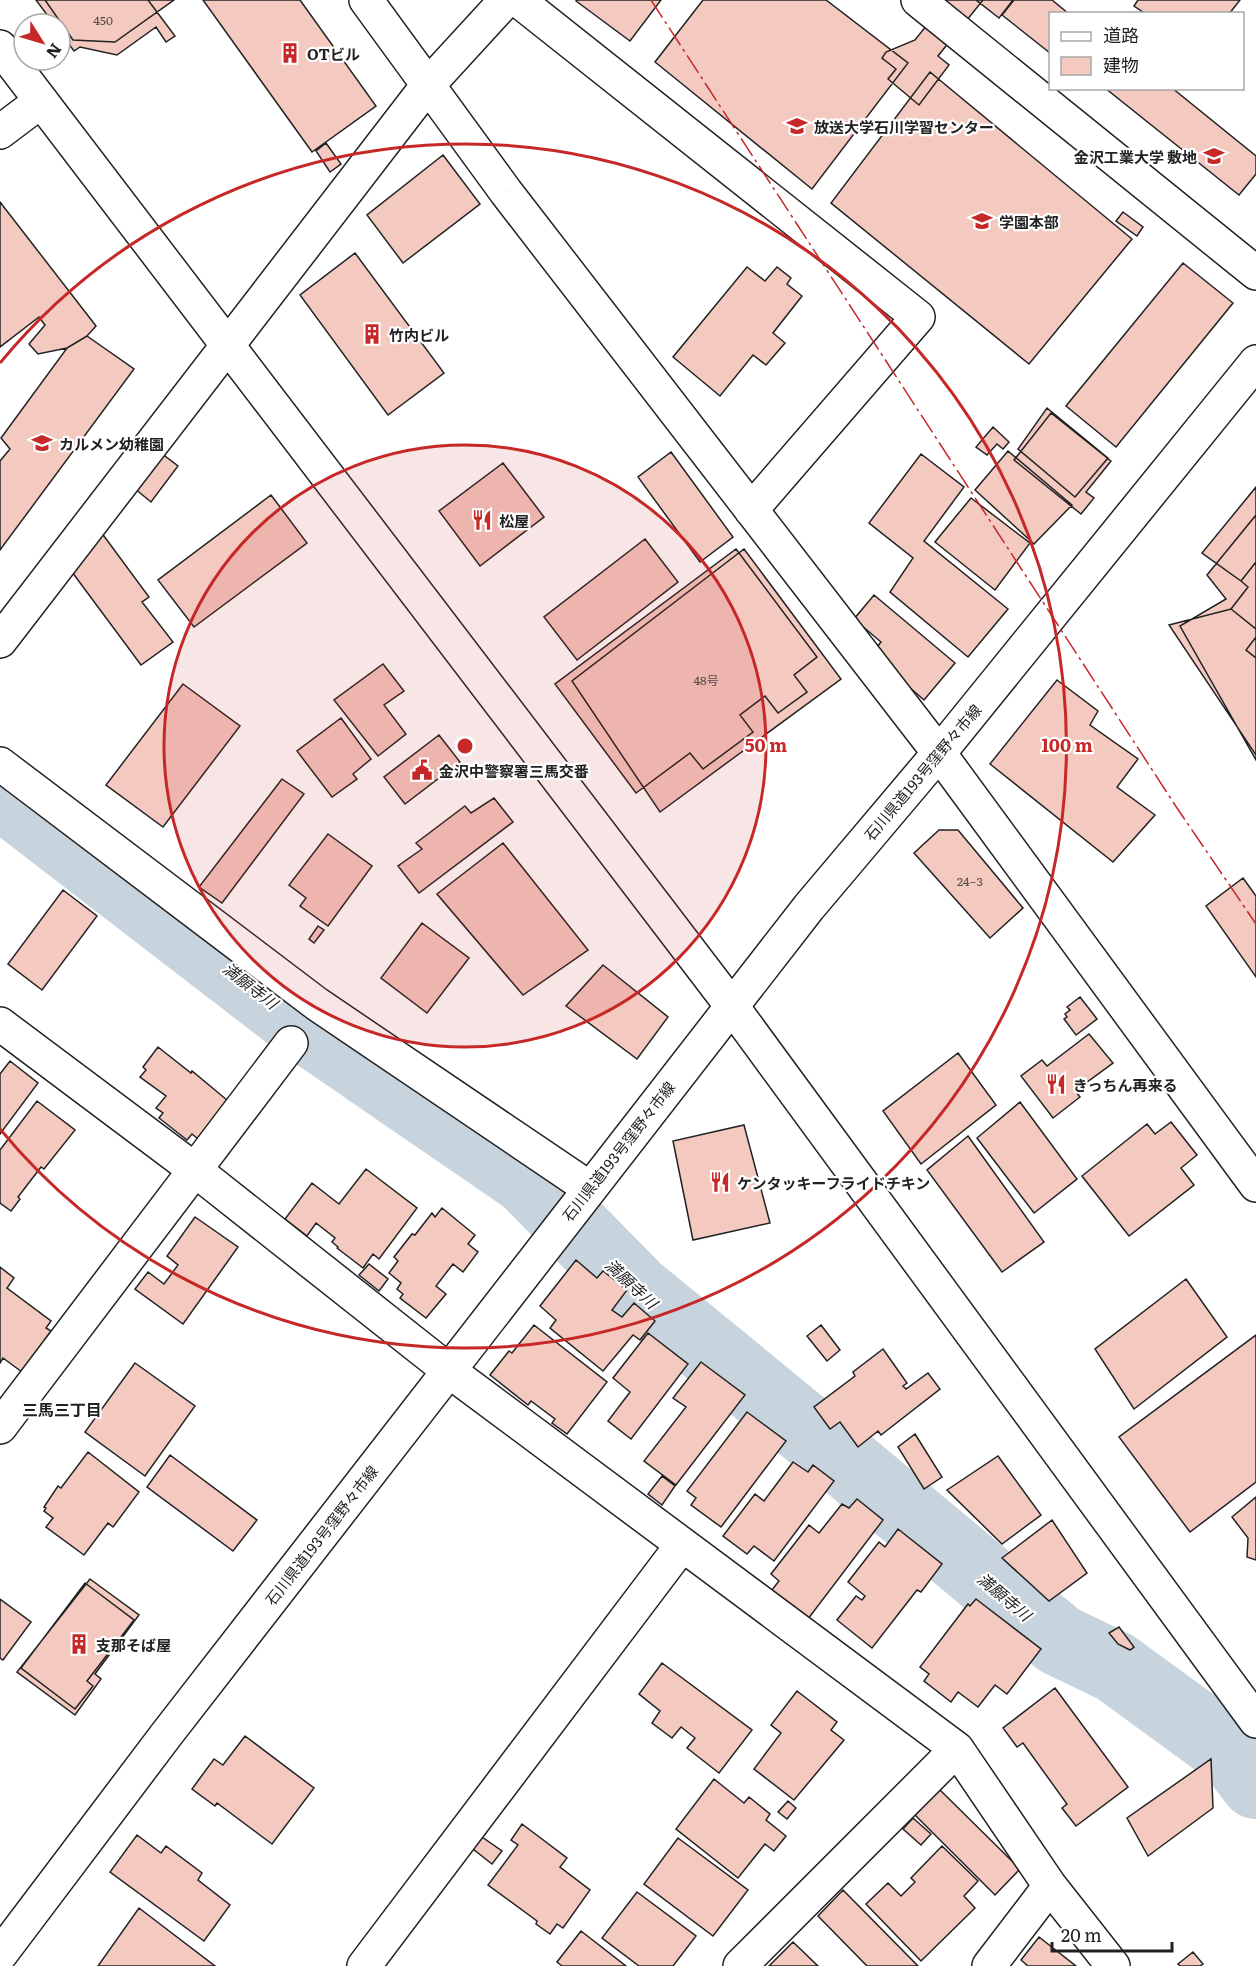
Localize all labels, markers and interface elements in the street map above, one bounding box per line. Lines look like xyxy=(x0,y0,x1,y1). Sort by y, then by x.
house number: 450 xyxy=(93,11,113,29)
north arrow xyxy=(12,12,72,72)
legend xyxy=(1049,12,1244,90)
text: 道路 xyxy=(1103,21,1139,48)
text: N xyxy=(41,39,68,64)
building icon: OTビル xyxy=(278,41,302,65)
place label: OTビル xyxy=(307,42,360,65)
text: 建物 xyxy=(1103,51,1139,78)
school or university icon: 放送大学石川学習センター xyxy=(785,114,809,138)
place label: 放送大学石川学習センター xyxy=(814,115,994,138)
school or university icon: 金沢工業大学 敷地 xyxy=(1202,144,1226,168)
place label: 金沢工業大学 敷地 xyxy=(1074,145,1197,168)
school or university icon: 学園本部 xyxy=(970,209,994,233)
place label: 学園本部 xyxy=(999,210,1059,233)
building icon: 竹内ビル xyxy=(360,322,384,346)
place label: 竹内ビル xyxy=(389,323,449,346)
school or university icon: カルメン幼稚園 xyxy=(30,431,54,455)
place label: カルメン幼稚園 xyxy=(59,432,164,455)
restaurant icon: 松屋 xyxy=(470,508,494,532)
place label: 松屋 xyxy=(499,509,529,532)
house number: 48号 xyxy=(693,671,719,689)
street label: 石川県道193号窪野々市線 xyxy=(858,699,986,845)
text: 50 m xyxy=(745,731,787,758)
text: 100 m xyxy=(1041,731,1093,758)
centre of rings xyxy=(455,736,475,756)
public building icon: 金沢中警察署三馬交番 xyxy=(410,758,434,782)
place label: 金沢中警察署三馬交番 xyxy=(439,759,589,782)
house number: 24−3 xyxy=(957,872,983,890)
water label: 満願寺川 xyxy=(218,956,285,1015)
restaurant icon: きっちん再来る xyxy=(1044,1072,1068,1096)
place label: きっちん再来る xyxy=(1073,1073,1177,1096)
street label: 石川県道193号窪野々市線 xyxy=(556,1076,680,1226)
restaurant icon: ケンタッキーフライドチキン xyxy=(708,1170,732,1194)
place label: ケンタッキーフライドチキン xyxy=(737,1171,930,1194)
water label: 満願寺川 xyxy=(600,1252,665,1315)
district label: 三馬三丁目 xyxy=(22,1397,102,1421)
street label: 石川県道193号窪野々市線 xyxy=(259,1460,383,1610)
water label: 満願寺川 xyxy=(973,1566,1039,1627)
building icon: 支那そば屋 xyxy=(67,1632,91,1656)
place label: 支那そば屋 xyxy=(96,1633,171,1656)
scale bar xyxy=(1052,1915,1172,1953)
text: 20 m xyxy=(1061,1921,1102,1948)

